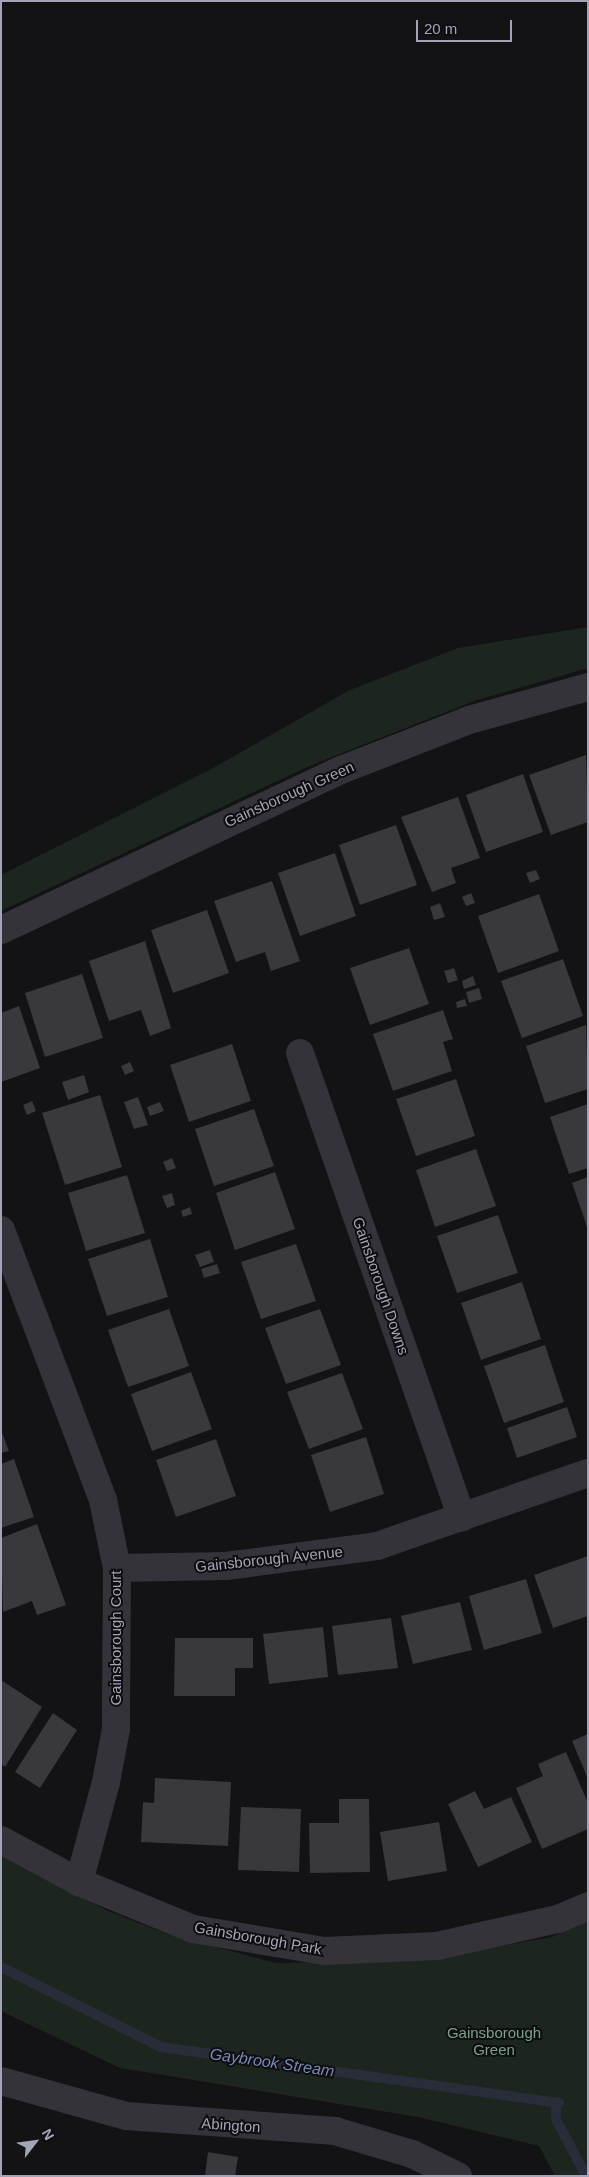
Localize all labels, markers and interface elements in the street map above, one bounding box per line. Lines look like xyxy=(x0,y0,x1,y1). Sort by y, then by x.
scale bar xyxy=(419,10,515,42)
text: 20 m xyxy=(424,20,457,37)
street label: Gainsborough Green xyxy=(221,757,357,831)
street label: Gainsborough Downs xyxy=(349,1215,413,1357)
street label: Gainsborough Avenue xyxy=(194,1542,344,1576)
street label: Gainsborough Court xyxy=(107,1570,125,1706)
street label: Gainsborough Park xyxy=(193,1918,323,1958)
park label: Gainsborough Green xyxy=(447,2023,541,2058)
water label: Gaybrook Stream xyxy=(209,2045,335,2081)
street label: Abington xyxy=(201,2114,261,2136)
north arrow xyxy=(10,2117,60,2167)
text: N xyxy=(39,2126,57,2143)

